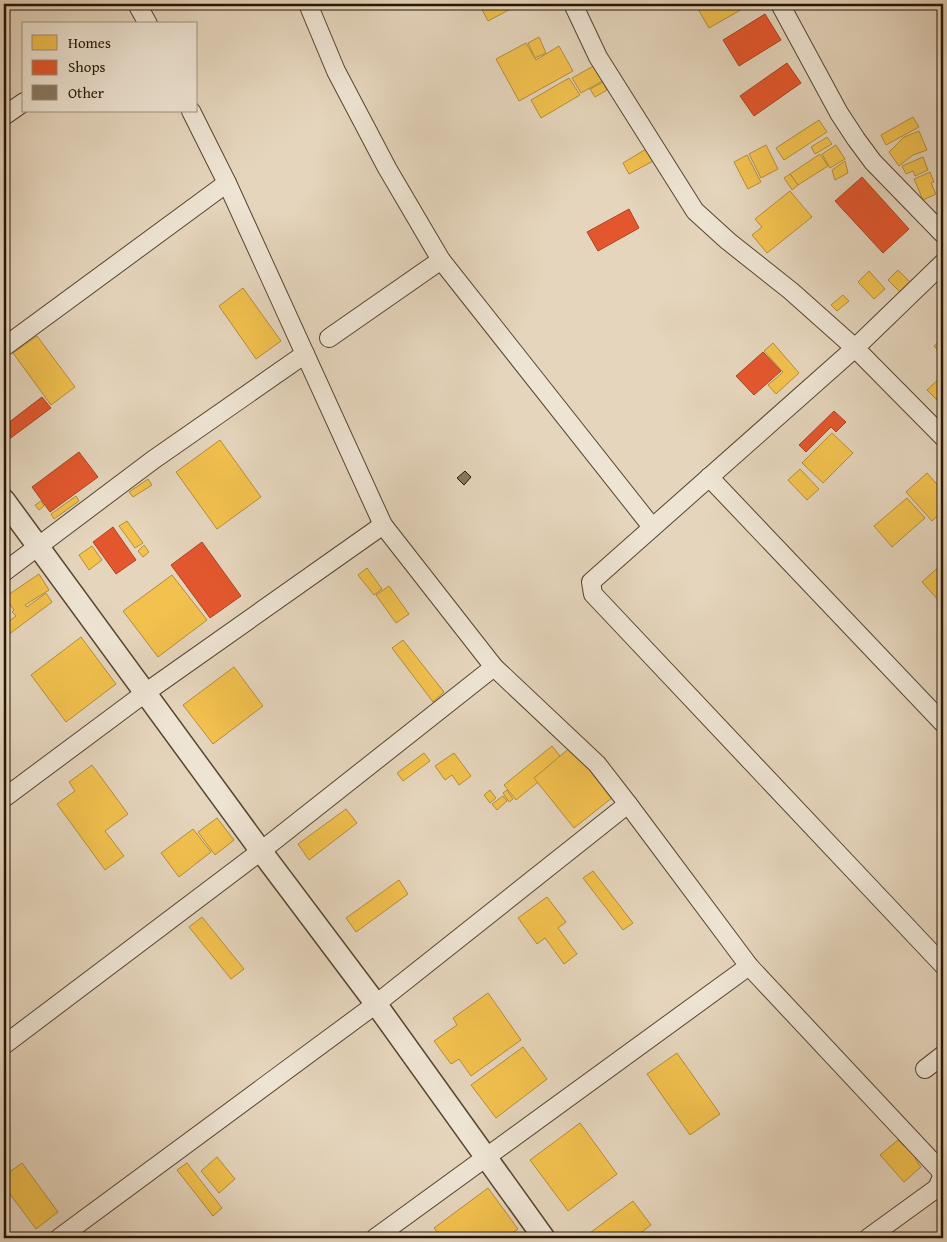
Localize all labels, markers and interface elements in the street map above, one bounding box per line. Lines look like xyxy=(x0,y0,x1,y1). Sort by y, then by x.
legend xyxy=(22,22,198,112)
text: Homes xyxy=(68,32,111,53)
text: Shops xyxy=(68,56,105,77)
text: Other xyxy=(68,82,104,103)

